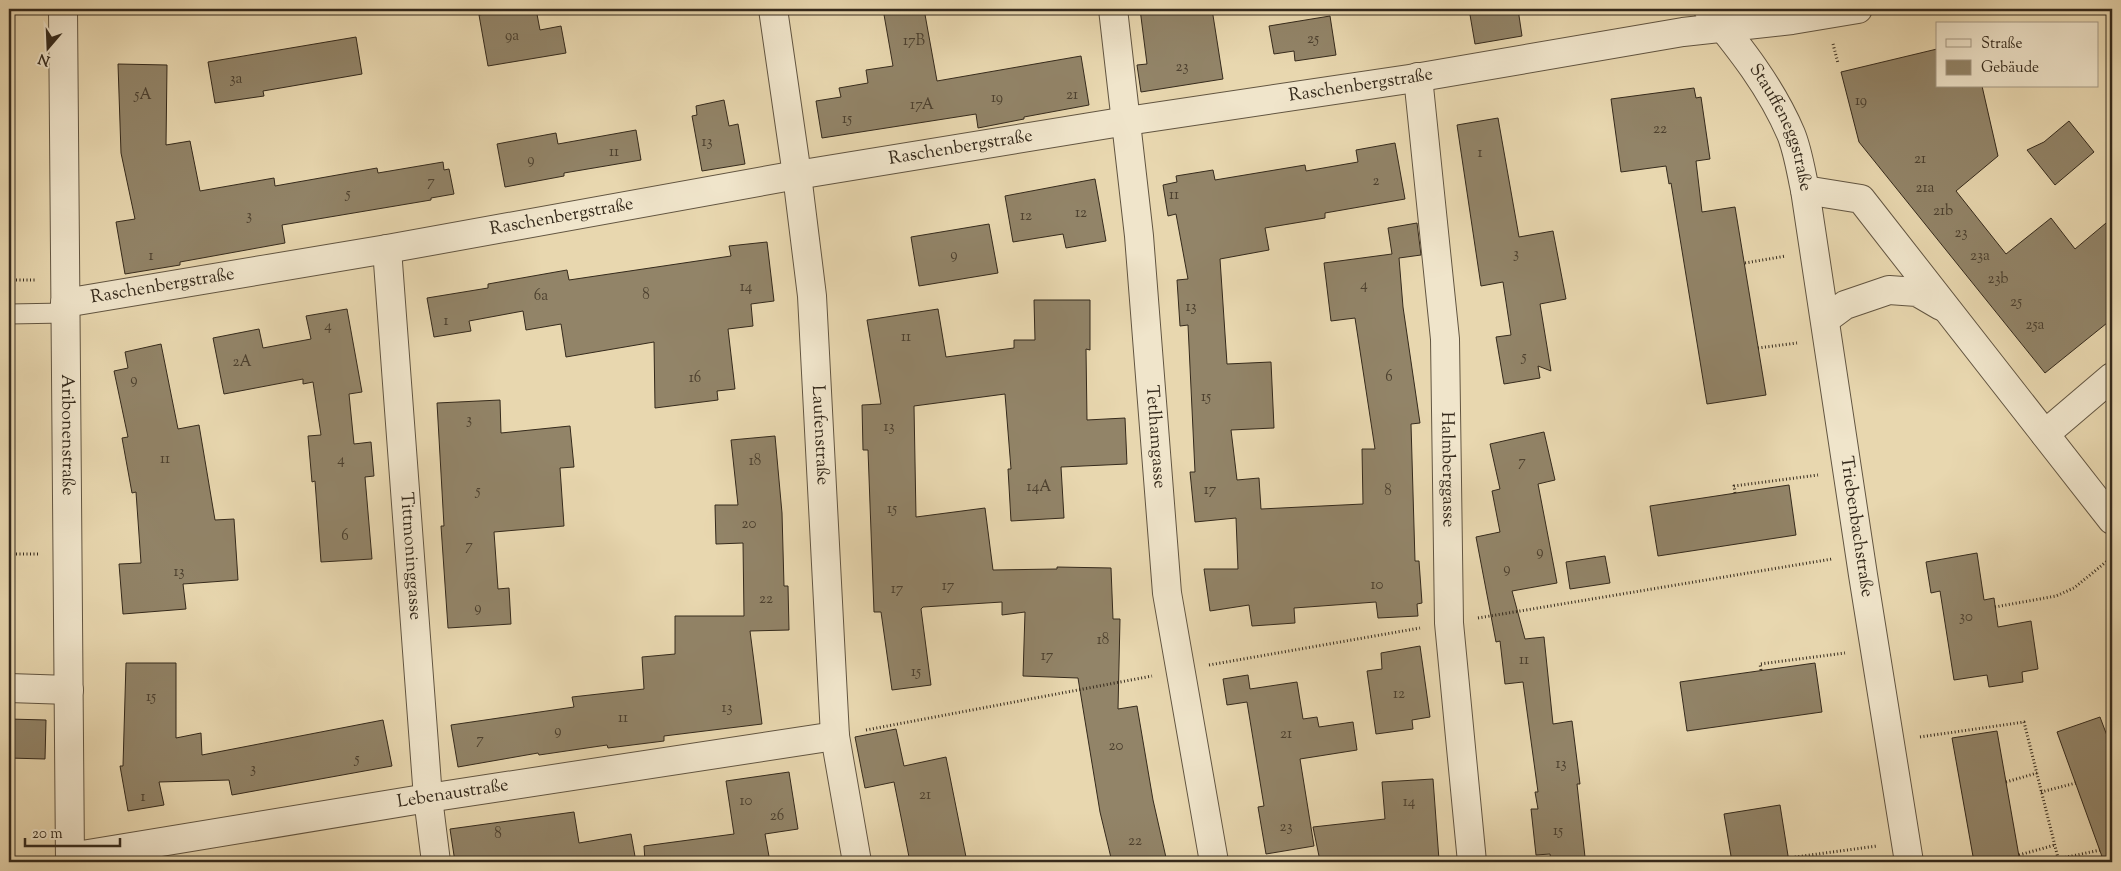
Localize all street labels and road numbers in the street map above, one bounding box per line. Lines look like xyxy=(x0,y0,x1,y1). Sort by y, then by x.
street label: Stauffeneggstraße xyxy=(1742,59,1818,194)
street label: Raschenbergstraße xyxy=(1287,62,1435,110)
street label: Raschenbergstraße xyxy=(887,124,1035,173)
street label: Raschenbergstraße xyxy=(488,192,636,243)
street label: Raschenbergstraße xyxy=(89,262,237,311)
street label: Aribonenstraße xyxy=(53,374,80,496)
street label: Laufenstraße xyxy=(804,384,835,486)
street label: Tetlhamgasse xyxy=(1138,384,1172,490)
street label: Halmberggasse xyxy=(1433,412,1461,528)
street label: Triebenbachstraße xyxy=(1832,454,1879,599)
street label: Tittmoninggasse xyxy=(392,491,428,621)
street label: Lebenaustraße xyxy=(395,773,510,816)

